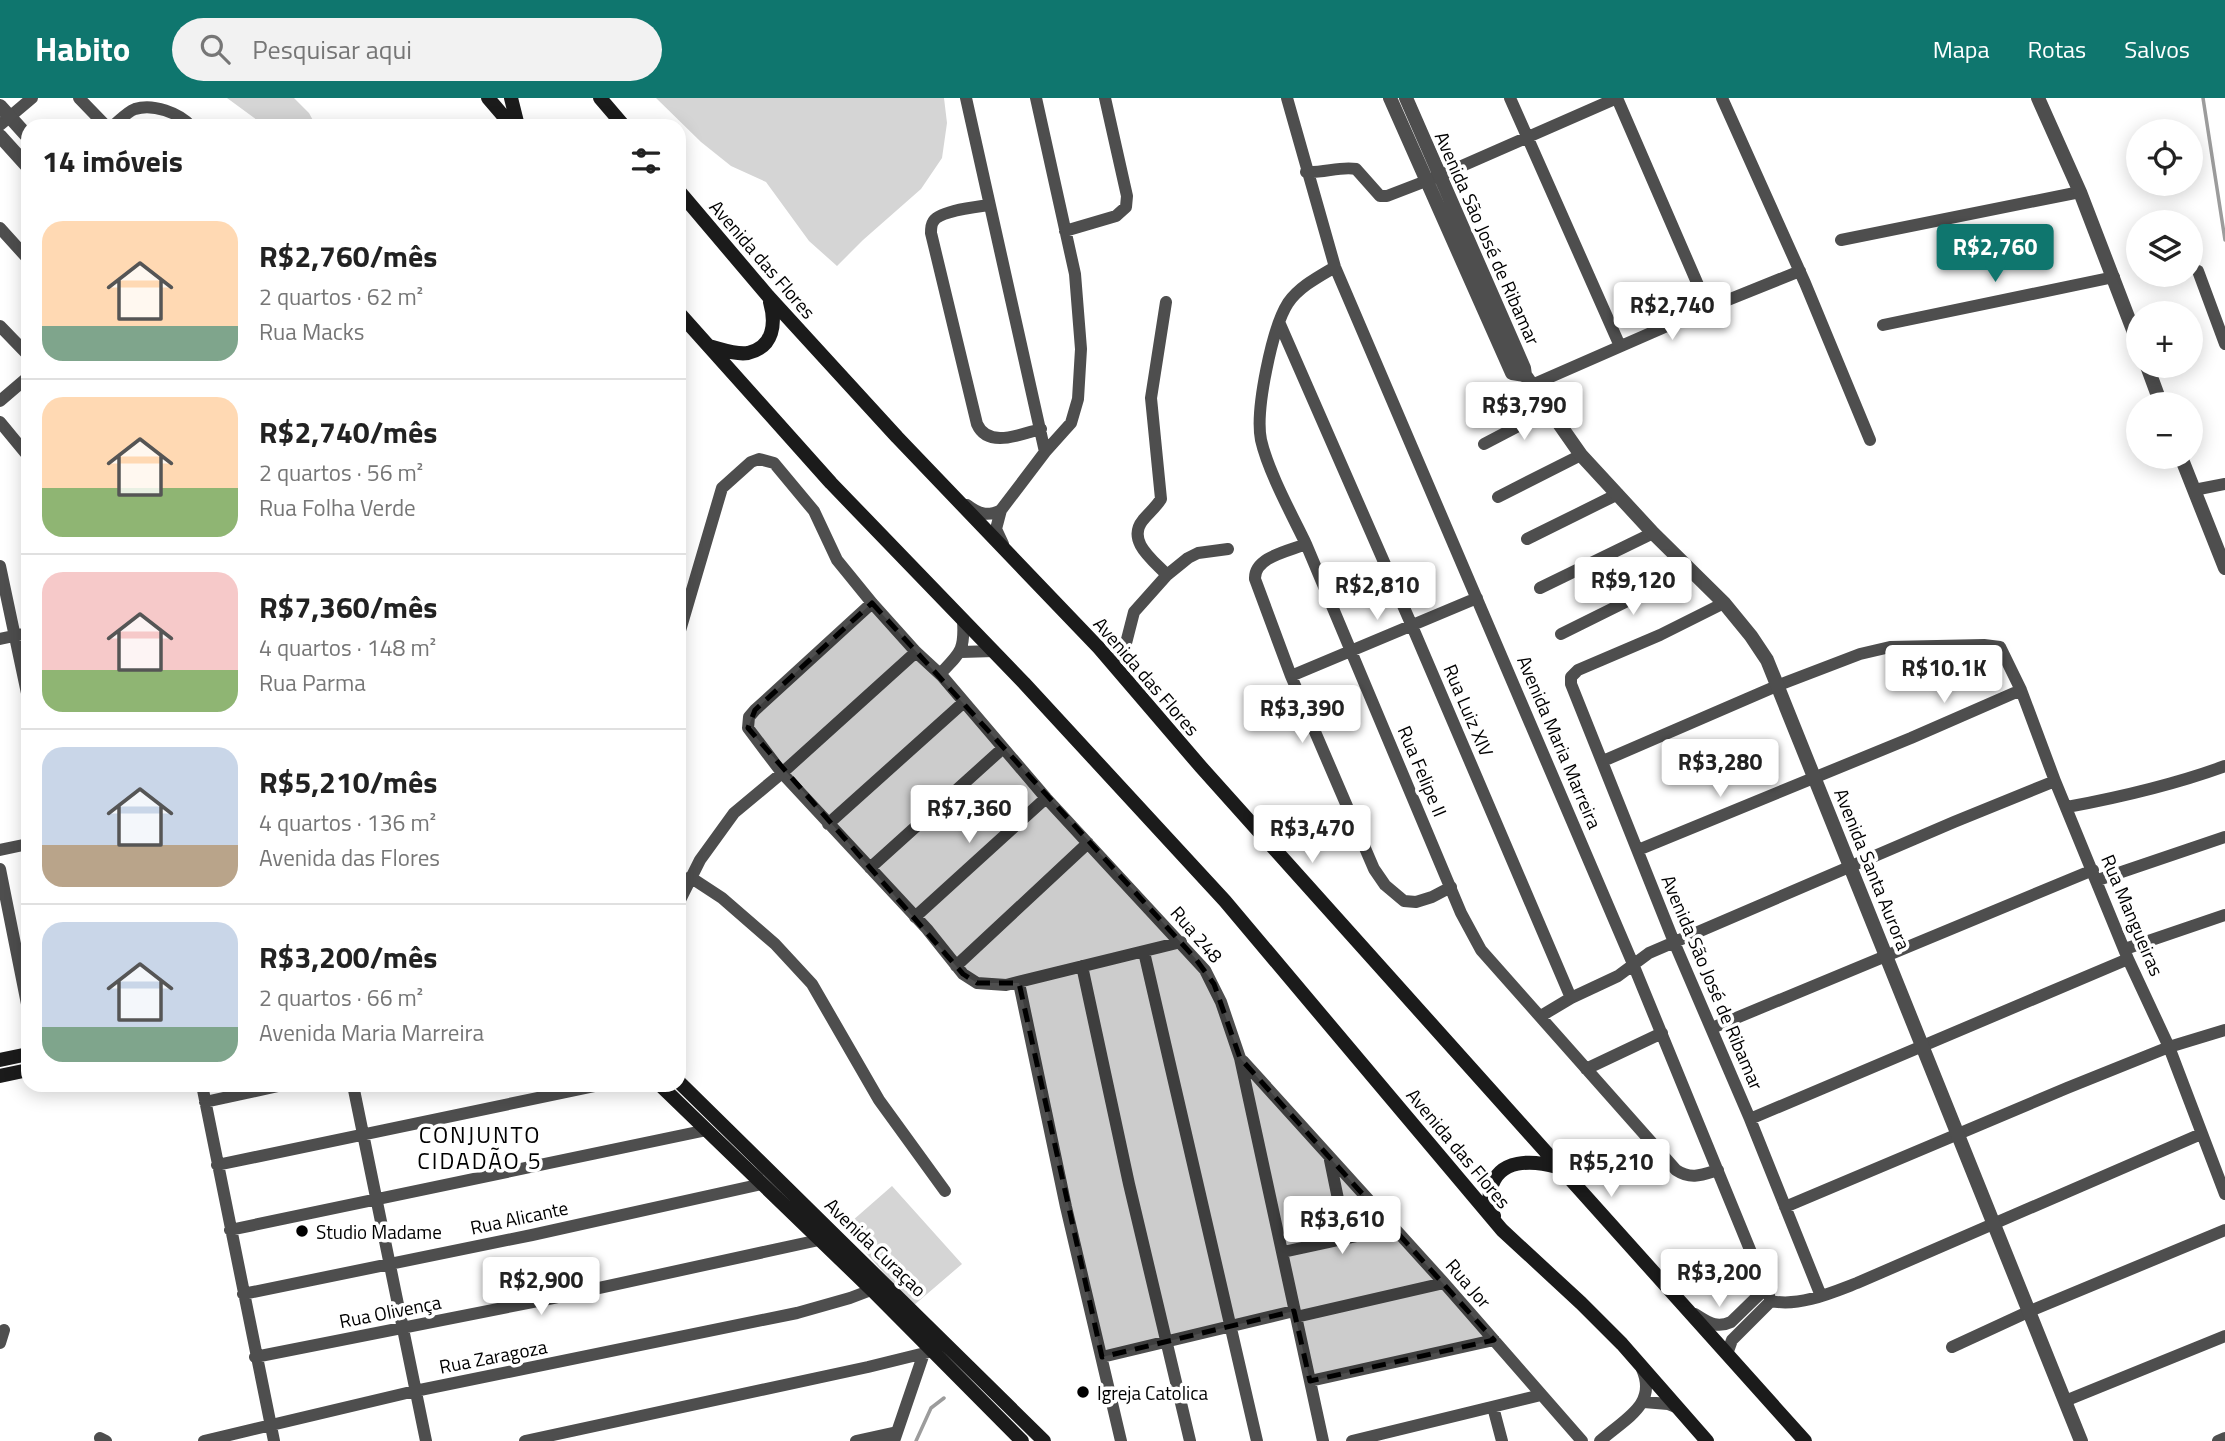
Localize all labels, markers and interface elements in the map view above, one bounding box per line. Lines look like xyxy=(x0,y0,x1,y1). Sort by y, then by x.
search box xyxy=(172,18,662,81)
text: Habito xyxy=(35,24,130,74)
icon: search xyxy=(196,30,234,68)
text: Pesquisar aqui xyxy=(252,30,412,69)
text: Mapa xyxy=(1933,31,1989,67)
text: Rotas xyxy=(2027,31,2086,67)
text: Salvos xyxy=(2124,31,2190,67)
map controls xyxy=(2126,119,2203,469)
button: locate xyxy=(2126,119,2203,196)
street label: Avenida São José de Ribamar xyxy=(1428,127,1548,350)
text: 14 imóveis xyxy=(42,138,183,184)
icon: filters xyxy=(627,142,665,180)
street label: Avenida das Flores xyxy=(703,193,823,325)
button: layers xyxy=(2126,210,2203,287)
pin: R$2,760 xyxy=(1930,225,2060,284)
text: R$2,760 xyxy=(1953,229,2037,264)
text: R$2,760/mês xyxy=(259,233,437,279)
icon: home xyxy=(98,249,182,333)
text: 2 quartos · 62 m² xyxy=(259,279,423,314)
pin: R$2,740 xyxy=(1607,282,1737,342)
text: R$2,740 xyxy=(1630,287,1714,322)
button: + xyxy=(2126,301,2203,378)
text: Rua Macks xyxy=(259,314,364,349)
pin: R$3,790 xyxy=(1459,382,1589,442)
text: R$3,790 xyxy=(1482,387,1566,422)
button: − xyxy=(2126,392,2203,469)
text: R$2,740/mês xyxy=(259,409,437,455)
icon: home xyxy=(98,425,182,509)
text: 2 quartos · 56 m² xyxy=(259,455,423,490)
text: Rua Folha Verde xyxy=(259,490,416,525)
pin: R$9,120 xyxy=(1568,558,1698,617)
pin: R$2,810 xyxy=(1312,562,1442,622)
text: R$9,120 xyxy=(1591,562,1675,597)
text: R$2,810 xyxy=(1335,567,1419,602)
text: R$7,360/mês xyxy=(259,584,437,630)
icon: home xyxy=(98,600,182,684)
street label: Avenida das Flores xyxy=(1087,610,1207,742)
text: 4 quartos · 148 m² xyxy=(259,630,436,665)
pin: R$10.1K xyxy=(1879,646,2009,705)
text: R$10.1K xyxy=(1901,650,1987,685)
street label: Avenida Maria Marreira xyxy=(1510,651,1610,834)
street label: Rua Luiz XIV xyxy=(1437,659,1501,761)
text: Rua Parma xyxy=(259,665,366,700)
pin: R$3,390 xyxy=(1237,686,1367,745)
text: R$3,390 xyxy=(1260,690,1344,725)
street label: Rua Felipe II xyxy=(1391,721,1455,821)
pin: R$3,280 xyxy=(1655,740,1785,799)
text: R$3,280 xyxy=(1678,744,1762,779)
text: R$5,210/mês xyxy=(259,759,437,805)
icon: home xyxy=(98,775,182,859)
street label: Avenida Santa Aurora xyxy=(1827,784,1919,955)
pin: R$7,360 xyxy=(904,786,1034,845)
text: R$7,360 xyxy=(927,790,1011,825)
text: 4 quartos · 136 m² xyxy=(259,805,436,840)
pin: R$3,470 xyxy=(1247,806,1377,865)
text: R$3,470 xyxy=(1270,810,1354,845)
text: Avenida das Flores xyxy=(259,840,440,875)
street label: Rua Mangueiras xyxy=(2094,850,2172,980)
street label: Avenida São José de Ribamar xyxy=(1655,870,1772,1094)
street label: Rua 248 xyxy=(1164,899,1230,969)
text: R$3,200/mês xyxy=(259,934,437,980)
icon: home xyxy=(98,950,182,1034)
text: 2 quartos · 66 m² xyxy=(259,980,423,1015)
text: Avenida Maria Marreira xyxy=(259,1015,484,1050)
street label: Avenida das Flores xyxy=(1400,1081,1518,1215)
district label: CONJUNTO CIDADÃO 5 xyxy=(417,1117,543,1178)
pin: R$5,210 xyxy=(1546,1140,1676,1199)
text: R$5,210 xyxy=(1569,1144,1653,1179)
street label: Avenida Curaçao xyxy=(819,1191,933,1303)
street label: Rua Alicante xyxy=(467,1192,571,1242)
pin: R$3,610 xyxy=(1277,1196,1407,1256)
text: R$3,610 xyxy=(1300,1201,1384,1236)
place label: Studio Madame xyxy=(316,1217,442,1246)
marker: Studio Madame xyxy=(294,1223,310,1239)
pin: R$3,200 xyxy=(1654,1250,1784,1309)
street label: Rua Jor xyxy=(1439,1252,1499,1315)
text: R$3,200 xyxy=(1677,1254,1761,1289)
pin: R$2,900 xyxy=(476,1258,606,1317)
text: R$2,900 xyxy=(499,1262,583,1297)
street label: Rua Olivença xyxy=(337,1287,444,1335)
street label: Rua Zaragoza xyxy=(437,1331,550,1381)
place label: Igreja Catolica xyxy=(1097,1378,1208,1407)
marker: Igreja Catolica xyxy=(1075,1384,1091,1400)

